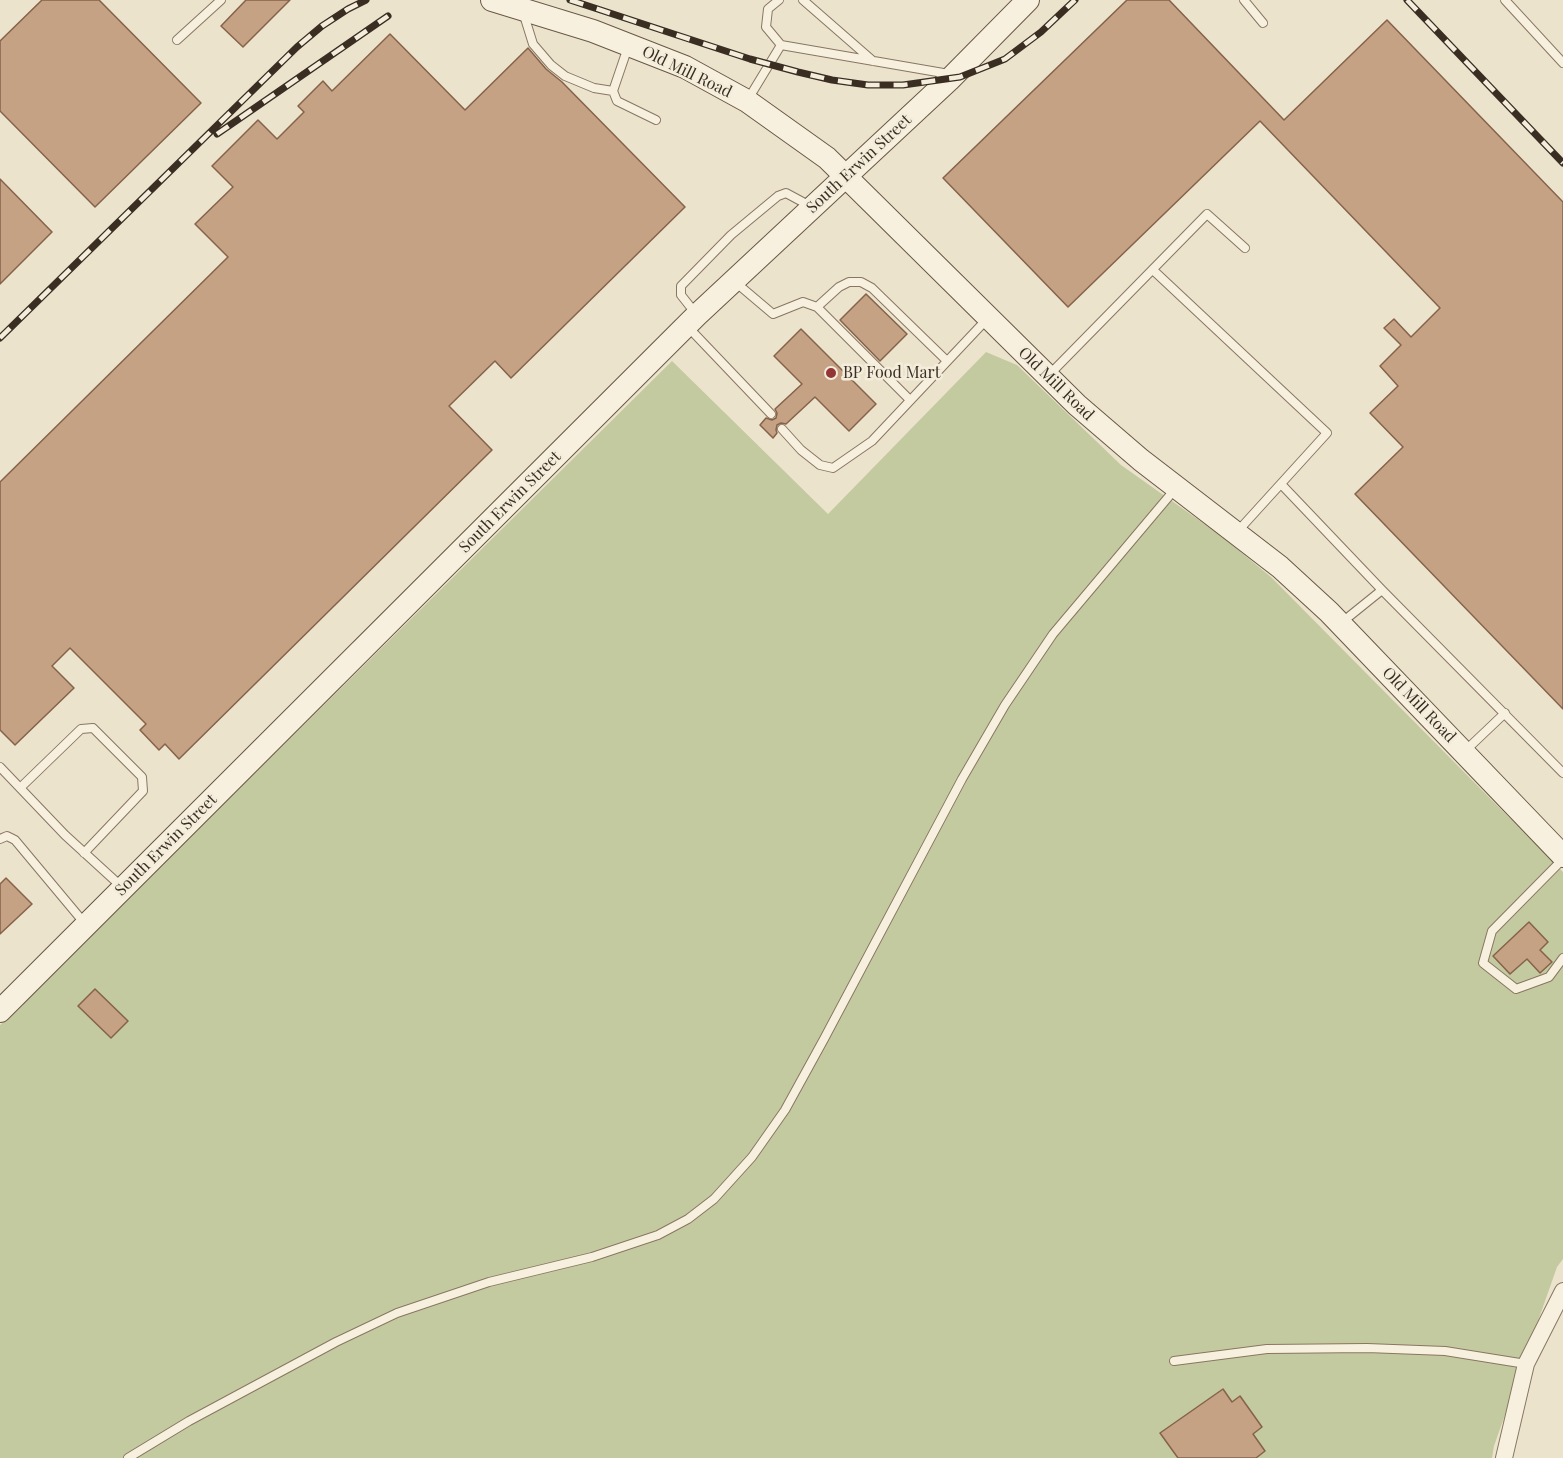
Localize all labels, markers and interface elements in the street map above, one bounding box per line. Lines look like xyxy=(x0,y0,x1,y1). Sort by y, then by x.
street label: Old Mill Road xyxy=(639,42,735,102)
street label: South Erwin Street xyxy=(803,111,915,217)
street label: Old Mill Road xyxy=(1014,343,1098,425)
place label: BP Food Mart xyxy=(843,363,940,383)
marker: BP Food Mart xyxy=(824,366,838,380)
street label: South Erwin Street xyxy=(455,447,565,557)
street label: Old Mill Road xyxy=(1378,663,1460,747)
street label: South Erwin Street xyxy=(111,790,221,900)

